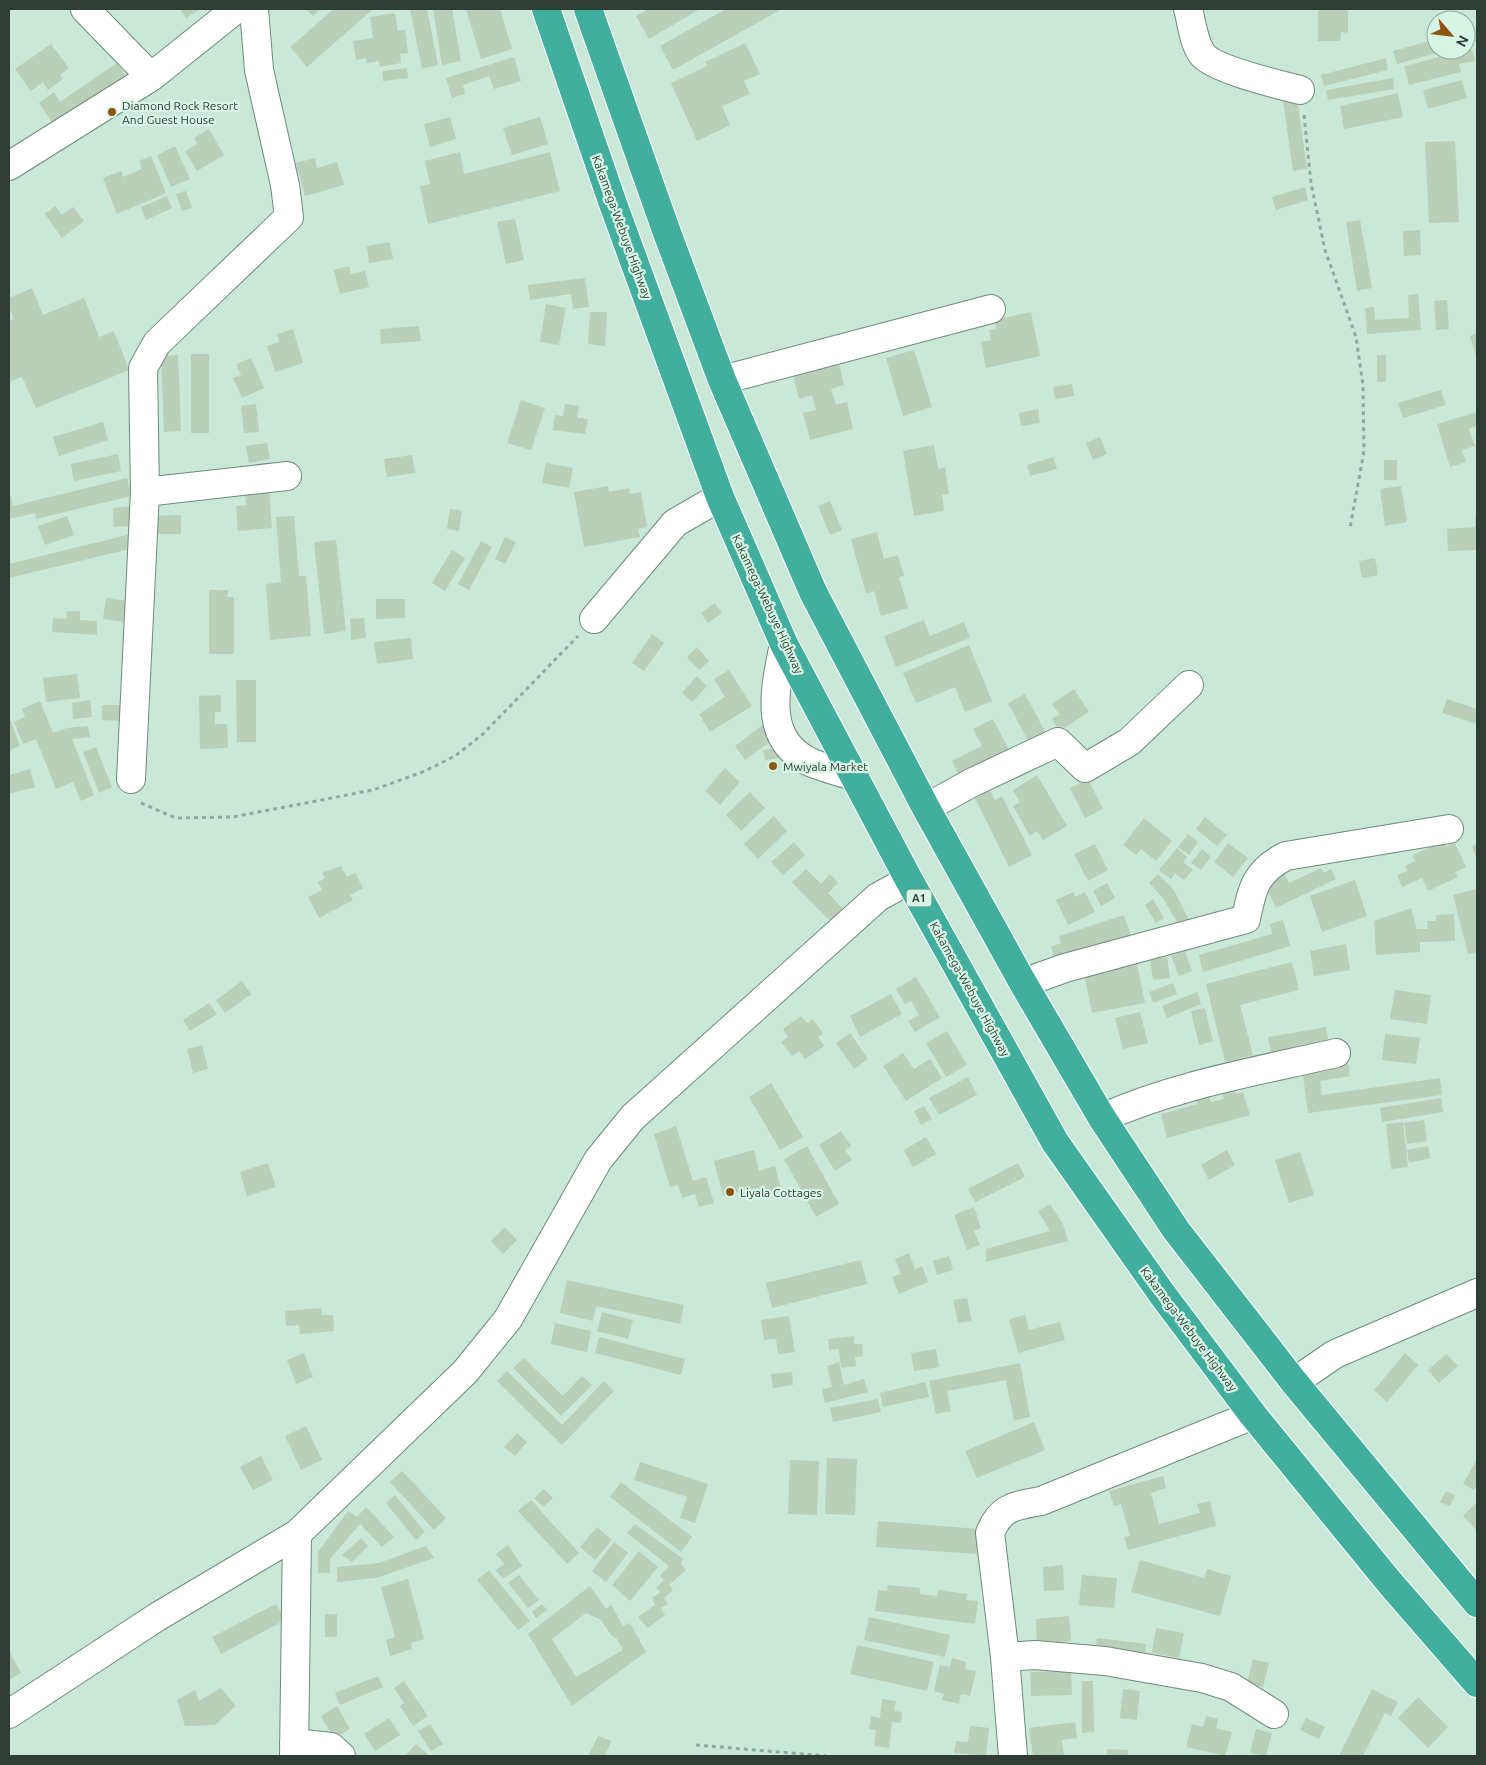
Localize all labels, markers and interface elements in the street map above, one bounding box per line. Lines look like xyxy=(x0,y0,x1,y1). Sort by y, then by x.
north arrow xyxy=(1426,10,1476,60)
text: N xyxy=(1453,33,1472,49)
place label: Diamond Rock Resort And Guest House xyxy=(122,99,238,126)
marker: Diamond Rock Resort And Guest House xyxy=(106,106,118,118)
street label: Kakamega-Webuye Highway xyxy=(590,153,654,301)
street label: Kakamega-Webuye Highway xyxy=(730,532,806,676)
marker: Mwiyala Market xyxy=(767,760,779,772)
place label: Mwiyala Market xyxy=(783,760,868,773)
road number: A1 xyxy=(906,890,932,906)
street label: Kakamega-Webuye Highway xyxy=(927,919,1013,1059)
marker: Liyala Cottages xyxy=(724,1186,736,1198)
place label: Liyala Cottages xyxy=(740,1186,822,1199)
street label: Kakamega-Webuye Highway xyxy=(1138,1264,1240,1394)

